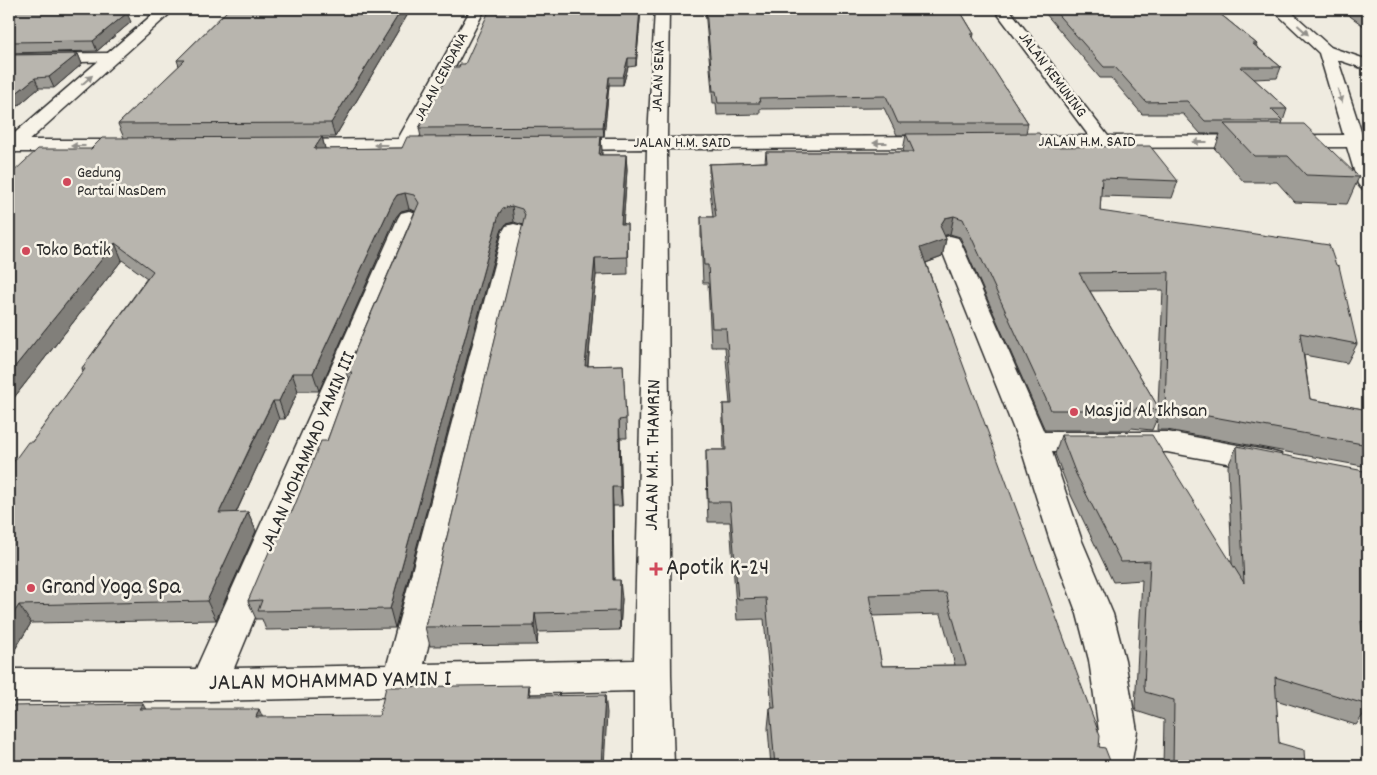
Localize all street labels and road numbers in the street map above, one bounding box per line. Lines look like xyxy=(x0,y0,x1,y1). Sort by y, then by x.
street label: JALAN KEMUNING xyxy=(1012,27,1092,123)
street label: JALAN CENDANA xyxy=(409,28,475,126)
street label: JALAN SENA xyxy=(646,39,672,113)
street label: JALAN H.M. SAID xyxy=(1039,131,1135,154)
street label: JALAN H.M. SAID xyxy=(634,132,730,155)
street label: JALAN MOHAMMAD YAMIN III xyxy=(254,348,364,556)
street label: JALAN M.H. THAMRIN xyxy=(639,379,669,531)
street label: JALAN MOHAMMAD YAMIN I xyxy=(208,663,452,701)

